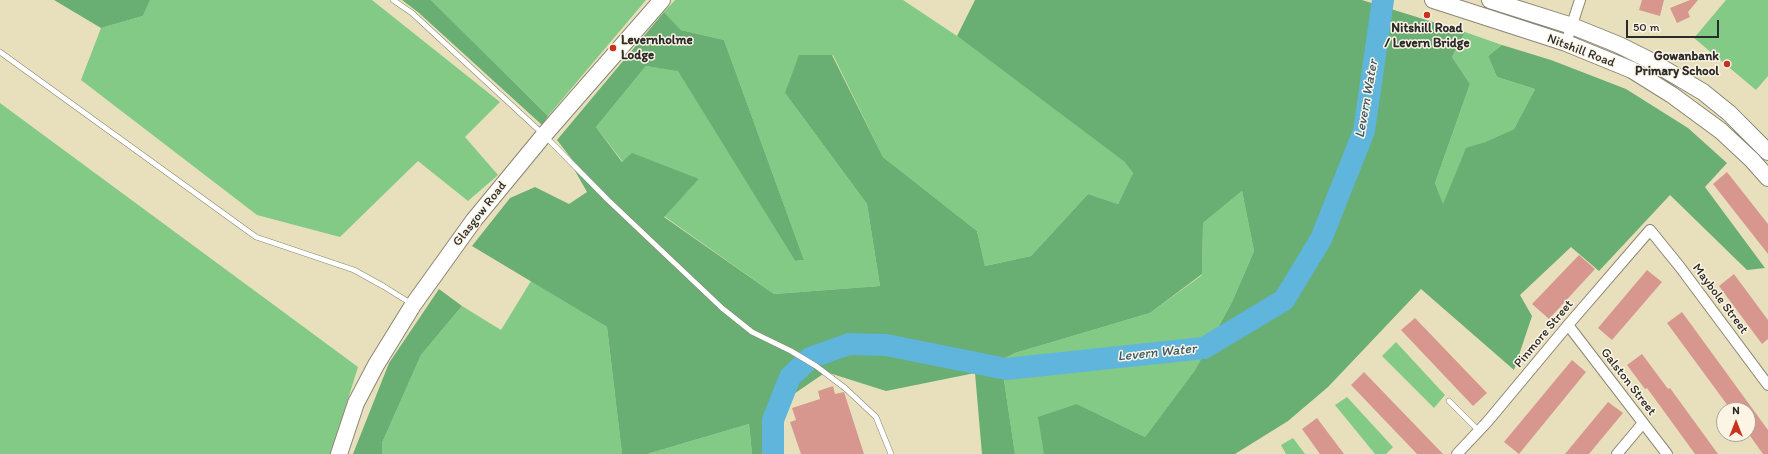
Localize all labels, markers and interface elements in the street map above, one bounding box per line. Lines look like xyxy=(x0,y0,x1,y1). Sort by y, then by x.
marker: Nitshill Road / Levern Bridge xyxy=(1422,10,1432,20)
scale bar xyxy=(1628,12,1721,38)
text: 50 m xyxy=(1633,20,1659,34)
place label: Nitshill Road / Levern Bridge xyxy=(1384,21,1470,52)
street label: Nitshill Road xyxy=(1545,31,1617,71)
place label: Levernholme Lodge xyxy=(621,33,693,64)
marker: Levernholme Lodge xyxy=(608,43,618,53)
place label: Gowanbank Primary School xyxy=(1635,49,1719,80)
water label: Levern Water xyxy=(1352,59,1382,139)
marker: Gowanbank Primary School xyxy=(1722,59,1732,69)
street label: Glasgow Road xyxy=(450,178,510,250)
street label: Maybole Street xyxy=(1689,261,1751,337)
street label: Pinmore Street xyxy=(1511,297,1577,371)
water label: Levern Water xyxy=(1117,341,1197,365)
street label: Galston Street xyxy=(1597,345,1659,419)
north arrow xyxy=(1716,402,1756,442)
text: N xyxy=(1732,404,1740,417)

